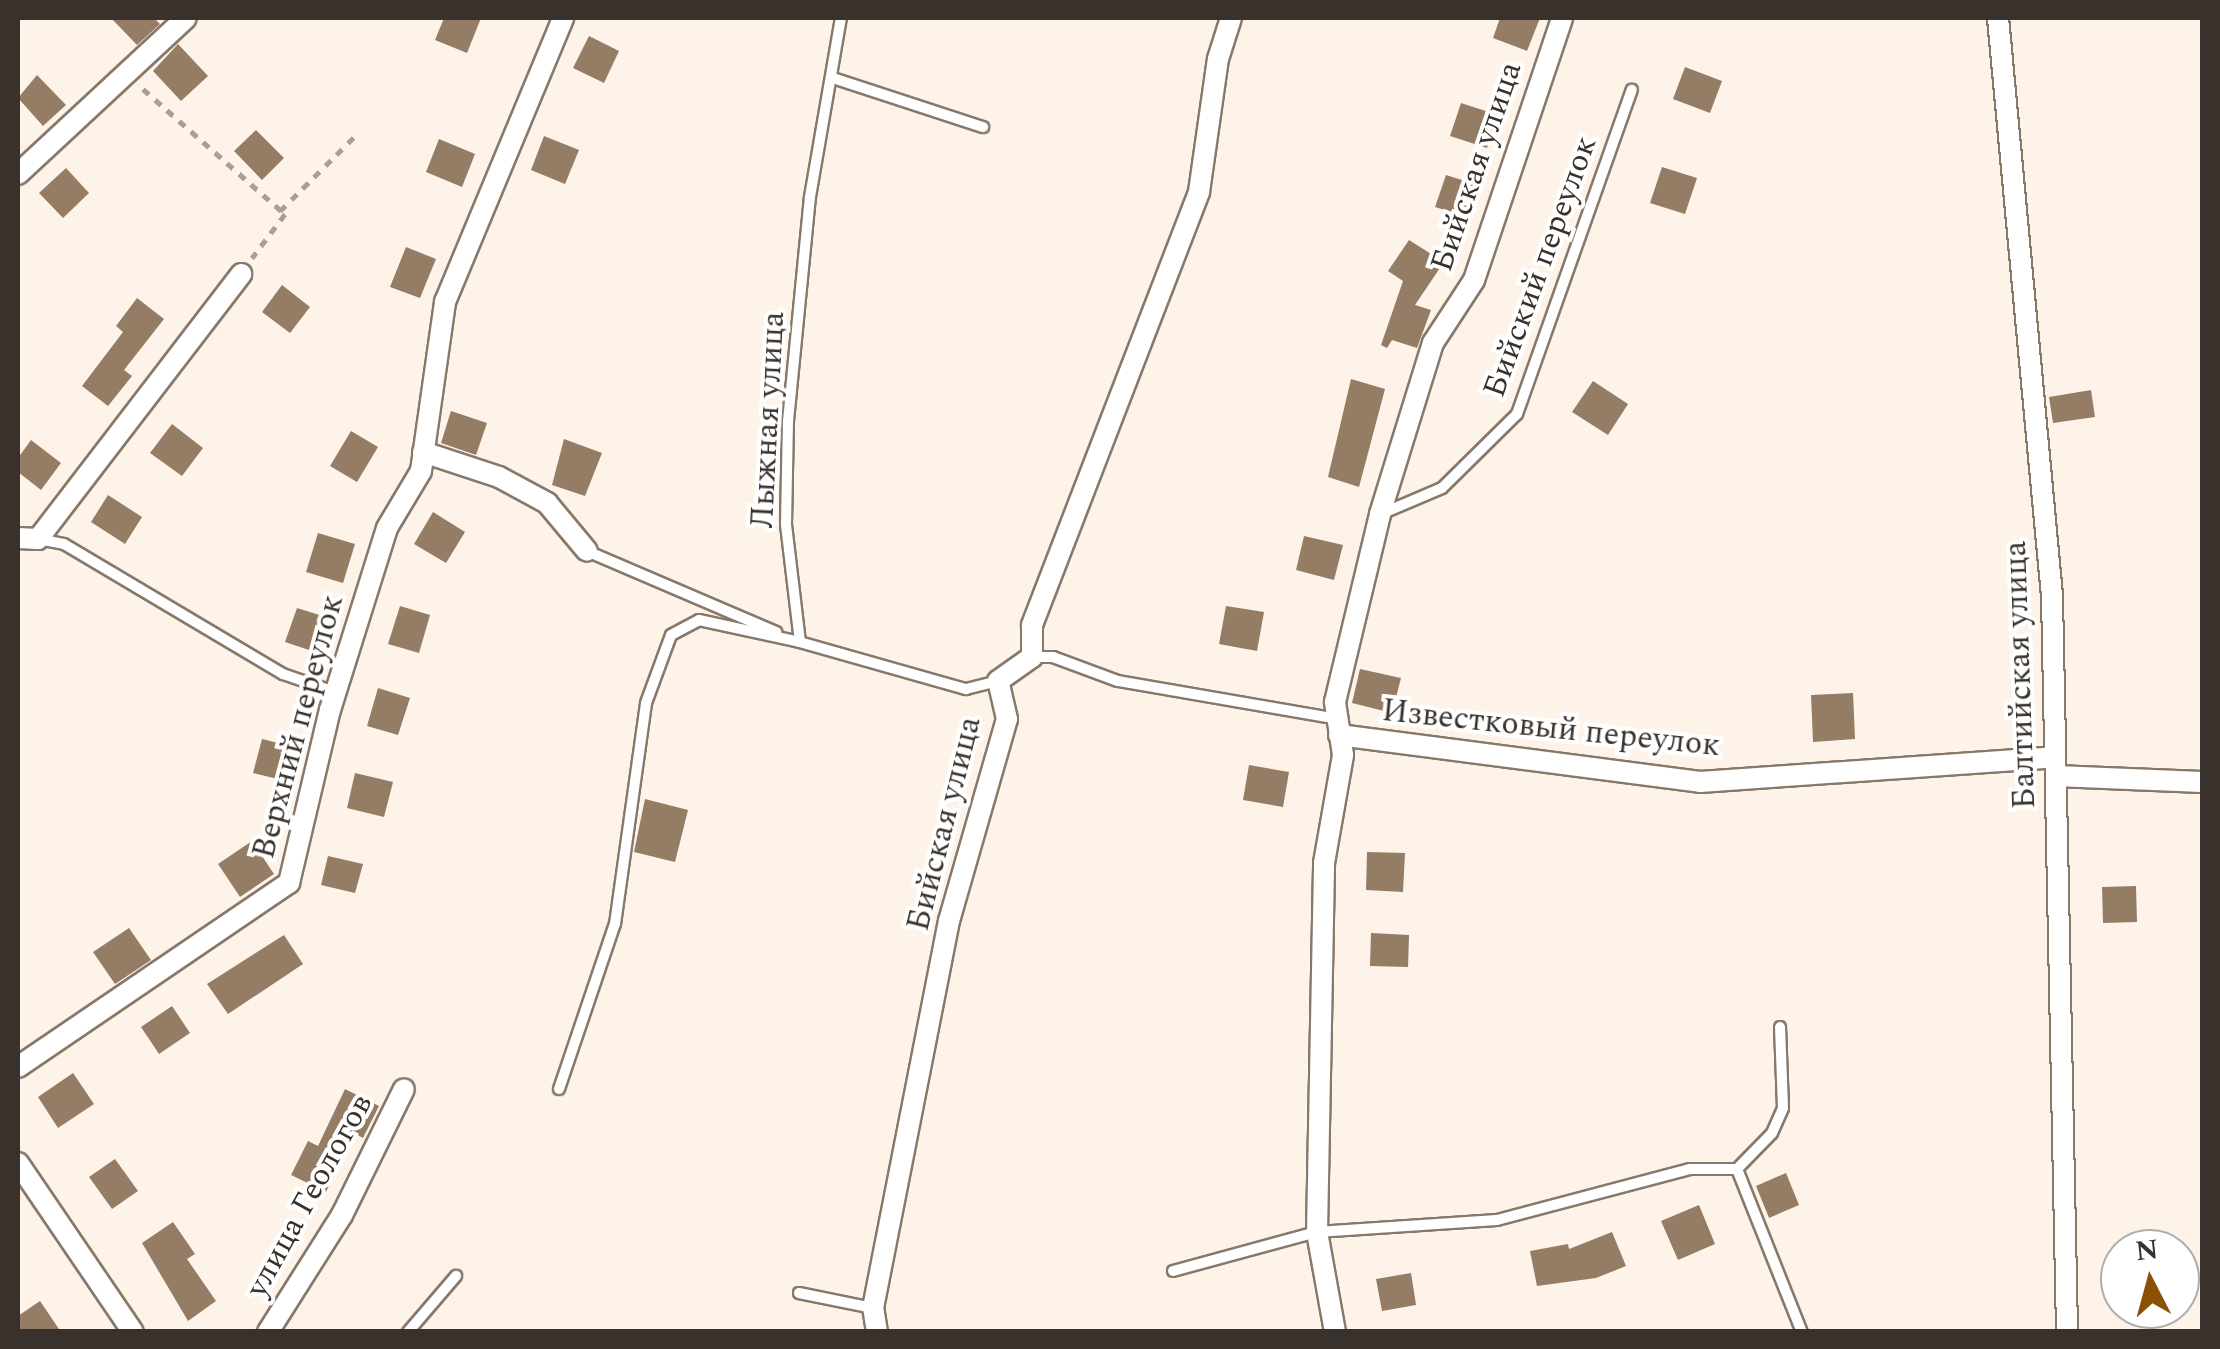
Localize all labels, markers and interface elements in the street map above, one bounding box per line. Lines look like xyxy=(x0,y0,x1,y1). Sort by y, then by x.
street label: Бийская улица xyxy=(1423,57,1531,277)
street label: Бийский переулок xyxy=(1476,131,1606,403)
street label: Лыжная улица xyxy=(744,310,794,530)
street label: Балтийская улица xyxy=(1997,540,2045,810)
street label: Верхний переулок xyxy=(245,591,353,863)
street label: Известковый переулок xyxy=(1380,692,1722,766)
street label: Бийская улица xyxy=(900,713,990,935)
street label: улица Геологов xyxy=(238,1088,382,1304)
text: N xyxy=(2133,1228,2161,1273)
north arrow xyxy=(2100,1229,2200,1329)

